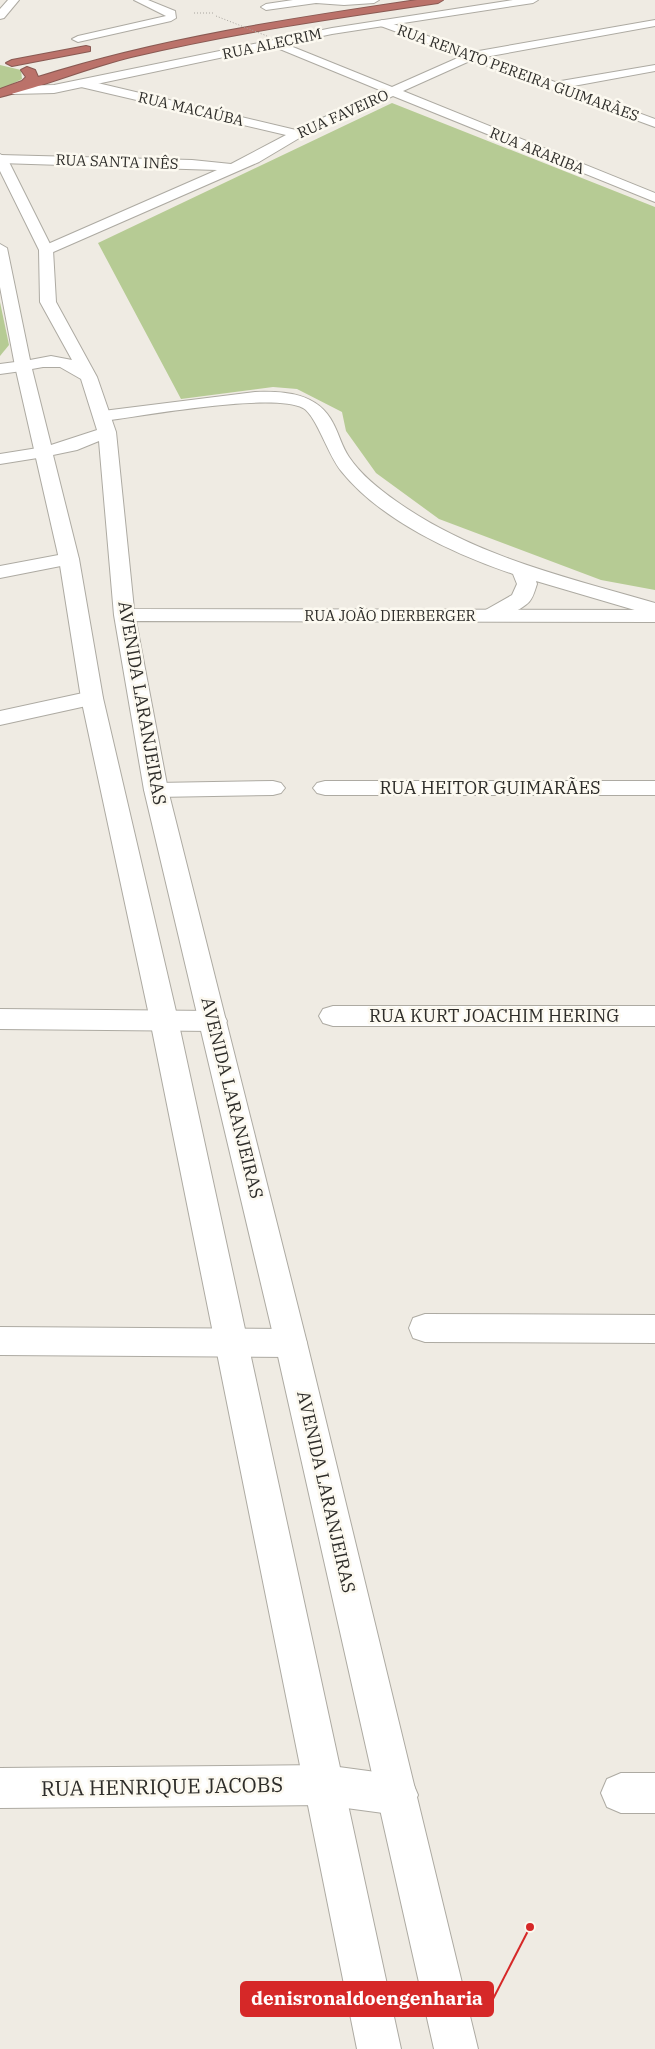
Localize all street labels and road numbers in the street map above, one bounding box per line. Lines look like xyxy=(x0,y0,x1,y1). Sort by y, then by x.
street label: RUA RENATO PEREIRA GUIMARÃES xyxy=(395,20,642,125)
street label: RUA ALECRIM xyxy=(220,24,323,63)
street label: RUA FAVEIRO xyxy=(294,85,391,142)
street label: RUA MACAÚBA xyxy=(136,87,246,130)
street label: RUA ARARIBA xyxy=(487,123,588,178)
street label: RUA SANTA INÊS xyxy=(55,150,179,173)
street label: AVENIDA LARANJEIRAS xyxy=(113,599,172,807)
street label: RUA JOÃO DIERBERGER xyxy=(304,606,476,625)
street label: RUA HEITOR GUIMARÃES xyxy=(379,776,601,799)
street label: AVENIDA LARANJEIRAS xyxy=(196,995,269,1201)
street label: RUA KURT JOACHIM HERING xyxy=(369,1004,619,1027)
street label: AVENIDA LARANJEIRAS xyxy=(292,1389,361,1595)
street label: RUA HENRIQUE JACOBS xyxy=(41,1770,283,1802)

